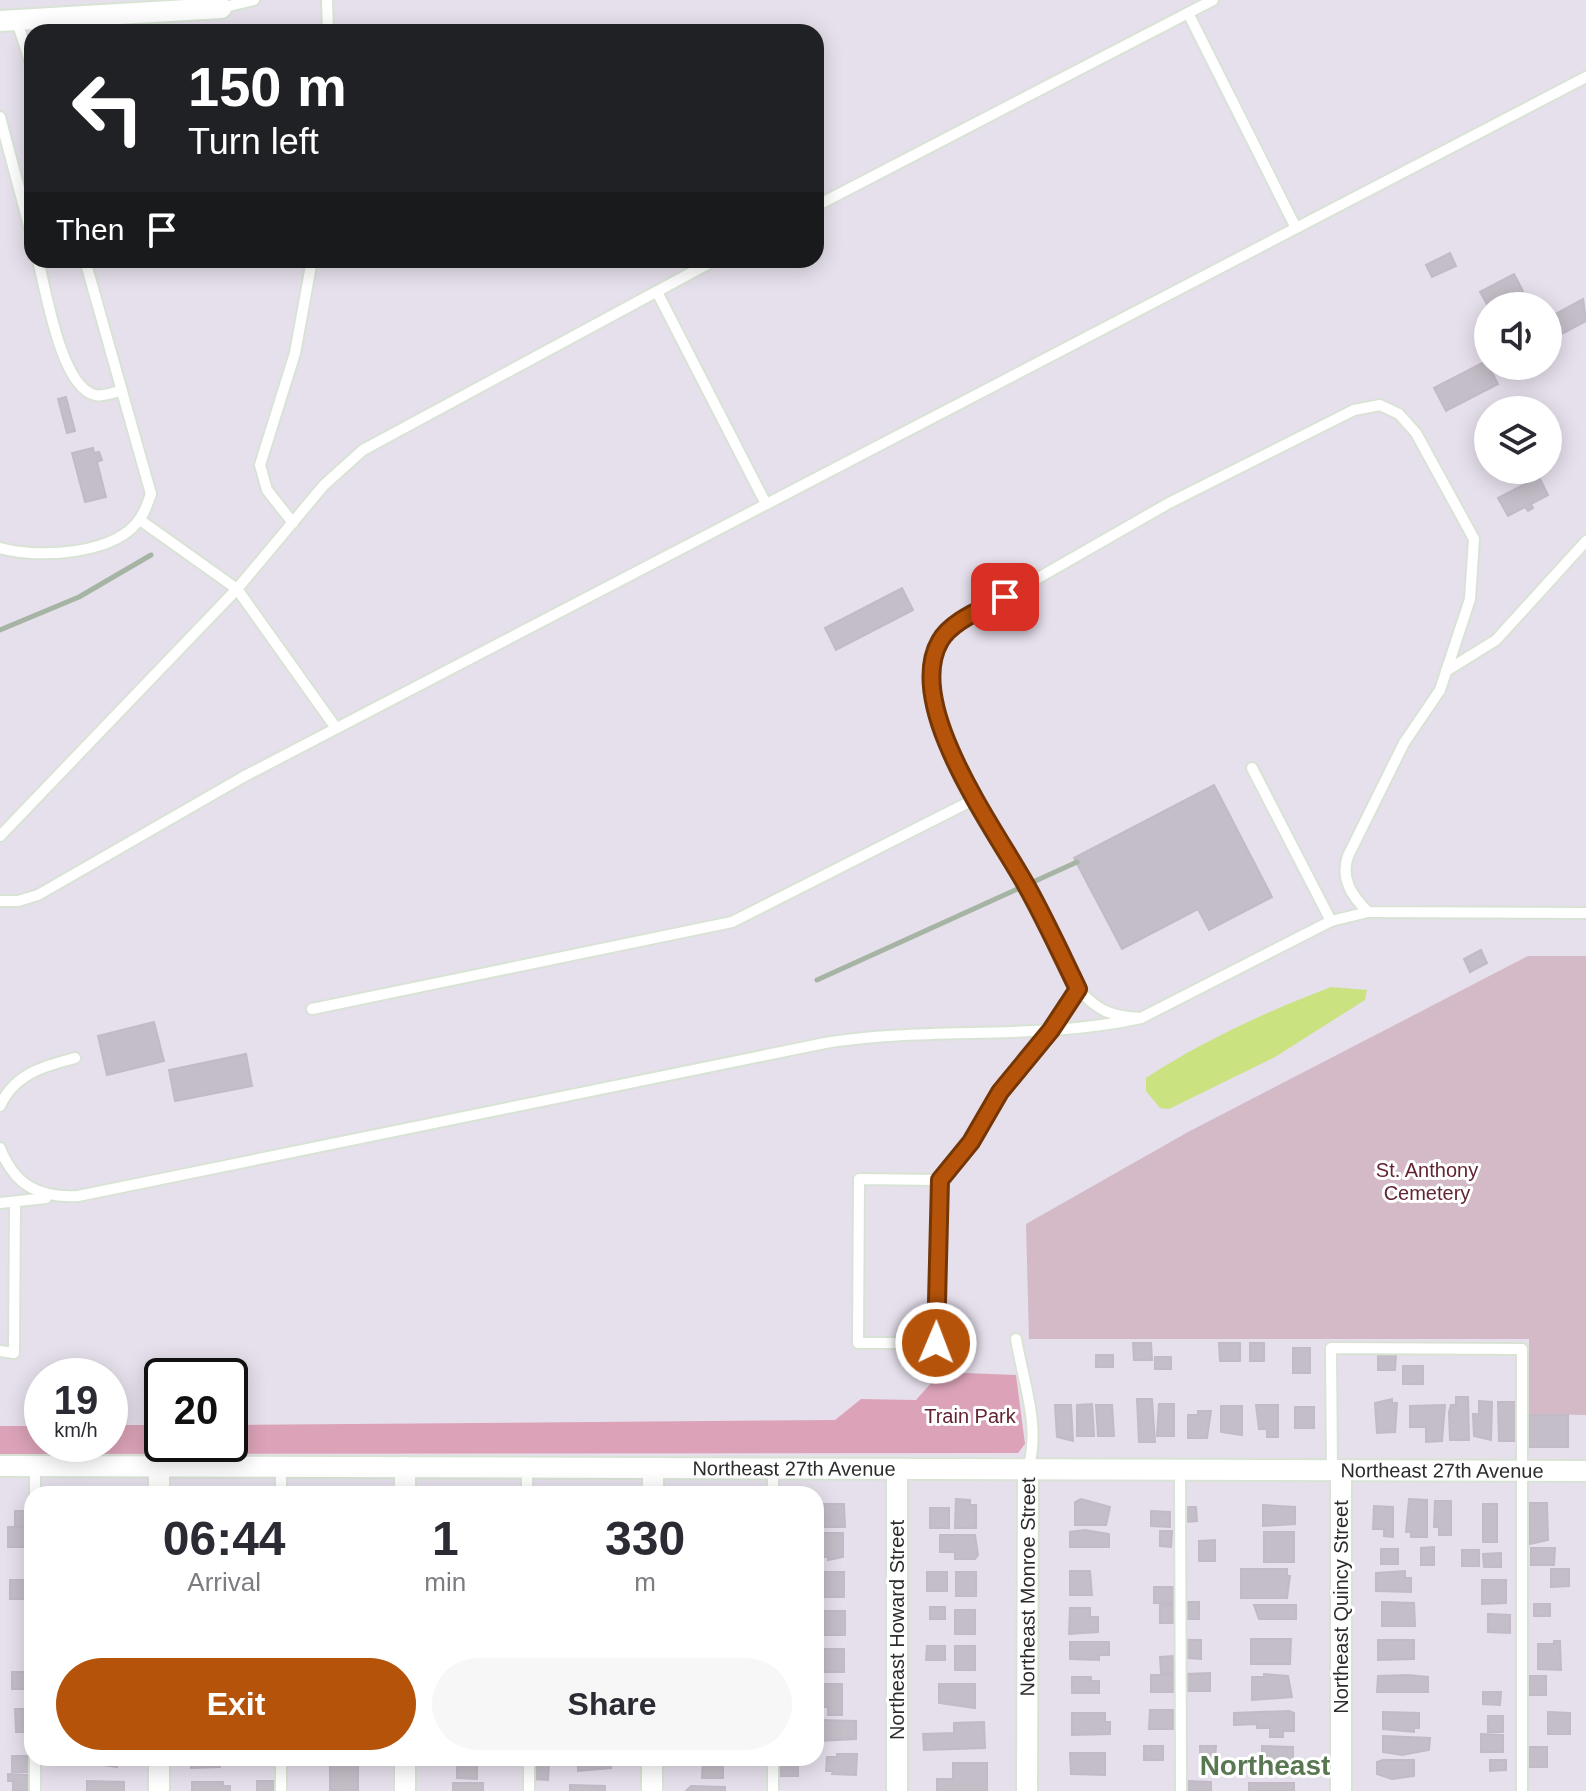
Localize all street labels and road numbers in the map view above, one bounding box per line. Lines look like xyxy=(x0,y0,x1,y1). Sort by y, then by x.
street label: Northeast 27th Avenue xyxy=(692,1457,896,1480)
street label: Northeast 27th Avenue xyxy=(1340,1459,1544,1482)
street label: Northeast Monroe Street xyxy=(1016,1477,1039,1697)
street label: Northeast Quincy Street xyxy=(1330,1500,1352,1714)
street label: Northeast Howard Street xyxy=(886,1520,908,1740)

